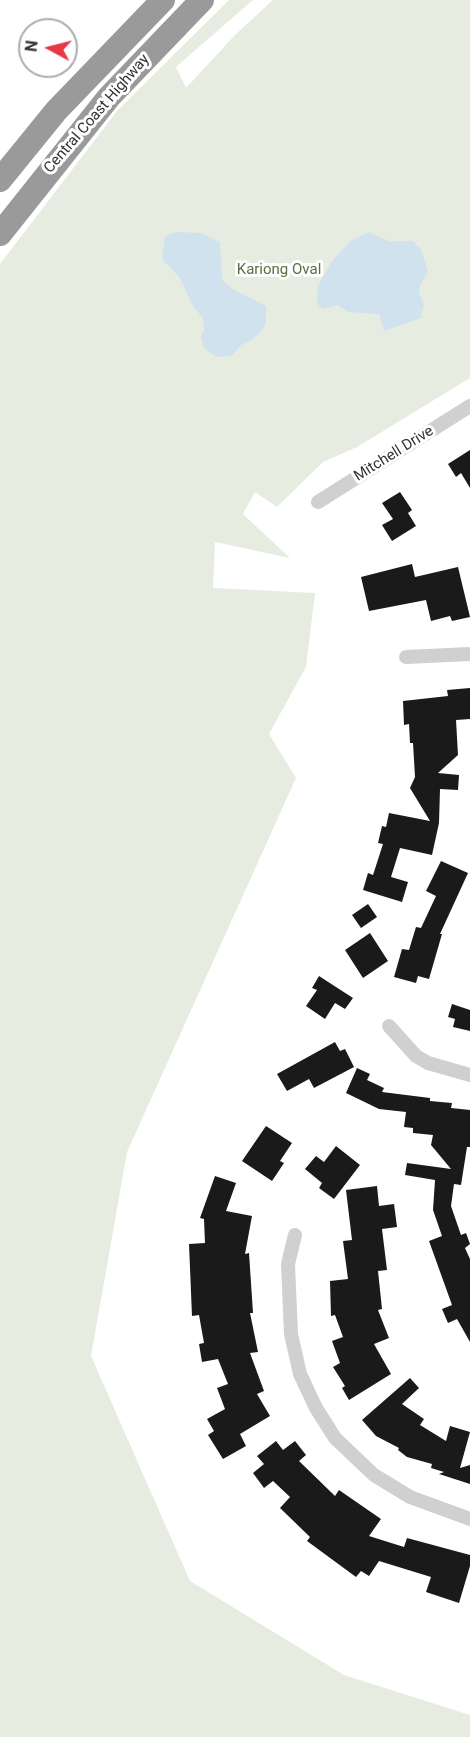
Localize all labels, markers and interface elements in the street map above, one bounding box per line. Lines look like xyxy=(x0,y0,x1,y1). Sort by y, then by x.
north arrow xyxy=(18,18,78,78)
text: N xyxy=(22,39,42,53)
street label: Central Coast Highway xyxy=(41,51,153,177)
park label: Kariong Oval xyxy=(237,261,321,279)
street label: Mitchell Drive xyxy=(351,422,437,486)

